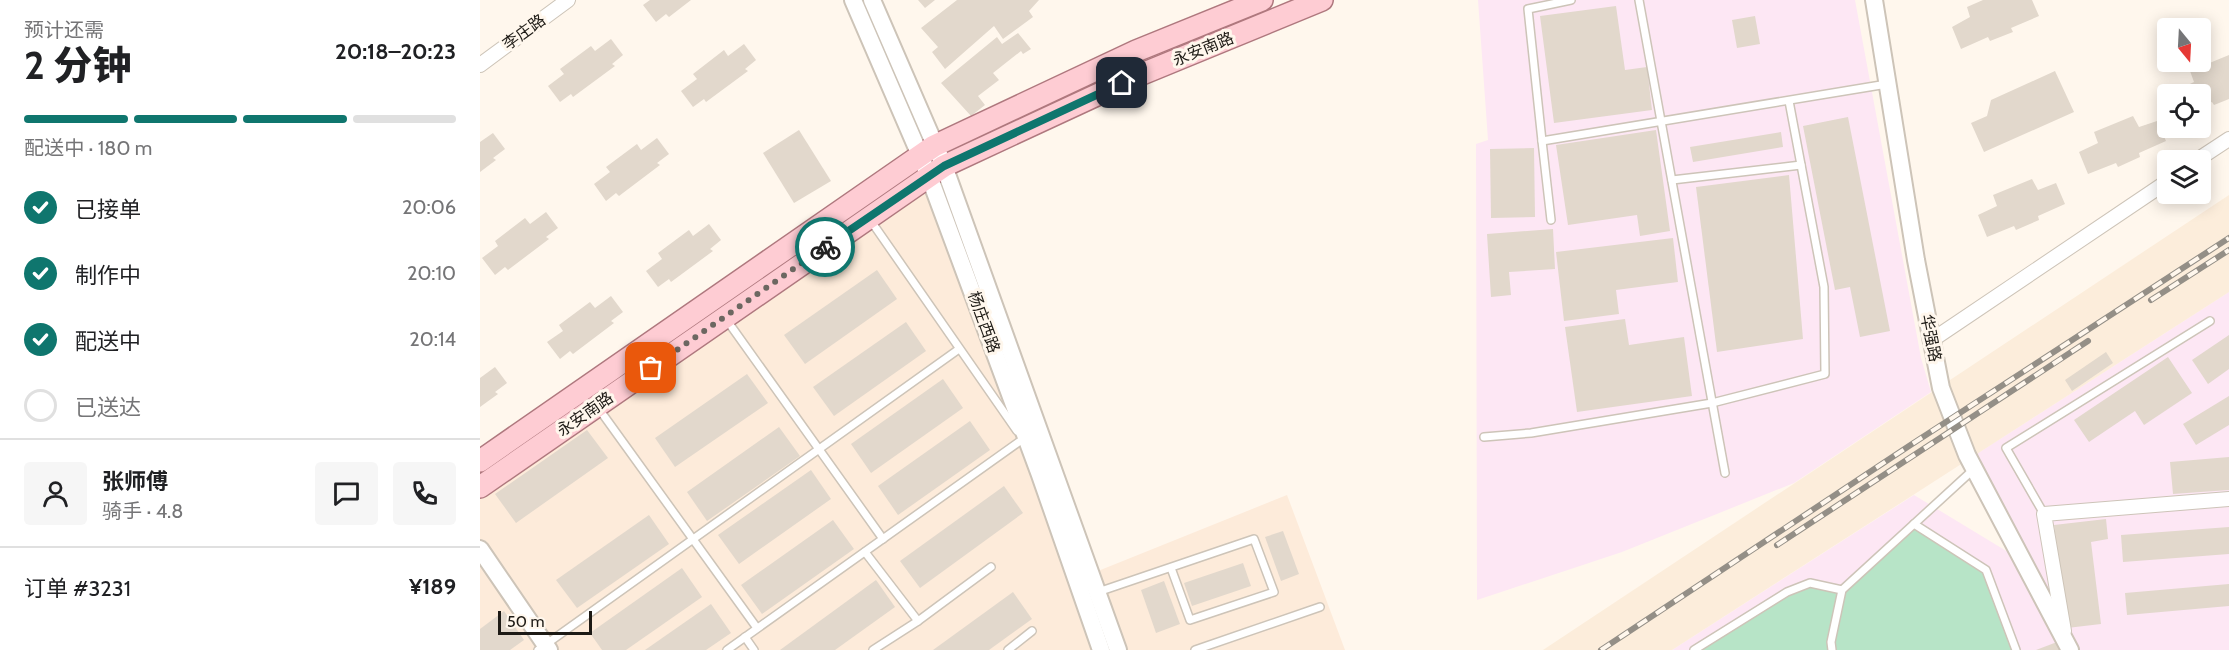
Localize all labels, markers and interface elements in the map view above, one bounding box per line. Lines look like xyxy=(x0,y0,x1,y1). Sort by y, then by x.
street label: 李庄路 xyxy=(499,10,549,54)
text: 预计还需 xyxy=(24,18,104,42)
north arrow xyxy=(2157,18,2211,72)
map controls xyxy=(2157,18,2211,204)
street label: 永安南路 xyxy=(1170,28,1236,70)
text: 20:18–20:23 xyxy=(335,38,456,65)
text: 2 分钟 xyxy=(24,41,131,89)
pin xyxy=(1096,57,1147,108)
icon: home xyxy=(1105,66,1138,99)
button: locate xyxy=(2157,84,2211,138)
text: 配送中 · 180 m xyxy=(24,136,152,160)
button: layers xyxy=(2157,150,2211,204)
icon: check xyxy=(24,191,57,224)
text: 20:06 xyxy=(402,195,456,219)
text: 已接单 xyxy=(75,196,141,223)
courier xyxy=(795,217,855,277)
icon: bike xyxy=(809,231,842,264)
icon: check xyxy=(24,257,57,290)
text: 20:10 xyxy=(407,261,456,285)
text: 制作中 xyxy=(75,262,141,289)
street label: 杨庄西路 xyxy=(964,289,1004,355)
street label: 华强路 xyxy=(1917,313,1945,363)
icon: check xyxy=(24,323,57,356)
text: 20:14 xyxy=(409,327,456,351)
text: 配送中 xyxy=(75,328,141,355)
pin xyxy=(625,342,676,393)
icon: bag xyxy=(634,351,667,384)
street label: 永安南路 xyxy=(553,388,617,440)
text: 已送达 xyxy=(75,394,141,421)
button: person xyxy=(24,462,87,525)
button: chat xyxy=(315,462,378,525)
button: phone xyxy=(393,462,456,525)
text: 张师傅 xyxy=(102,468,168,495)
text: 骑手 · 4.8 xyxy=(102,499,183,523)
text: ¥189 xyxy=(409,573,456,600)
text: 订单 #3231 xyxy=(24,575,131,602)
scale bar xyxy=(498,608,592,636)
text: 50 m xyxy=(507,612,544,631)

